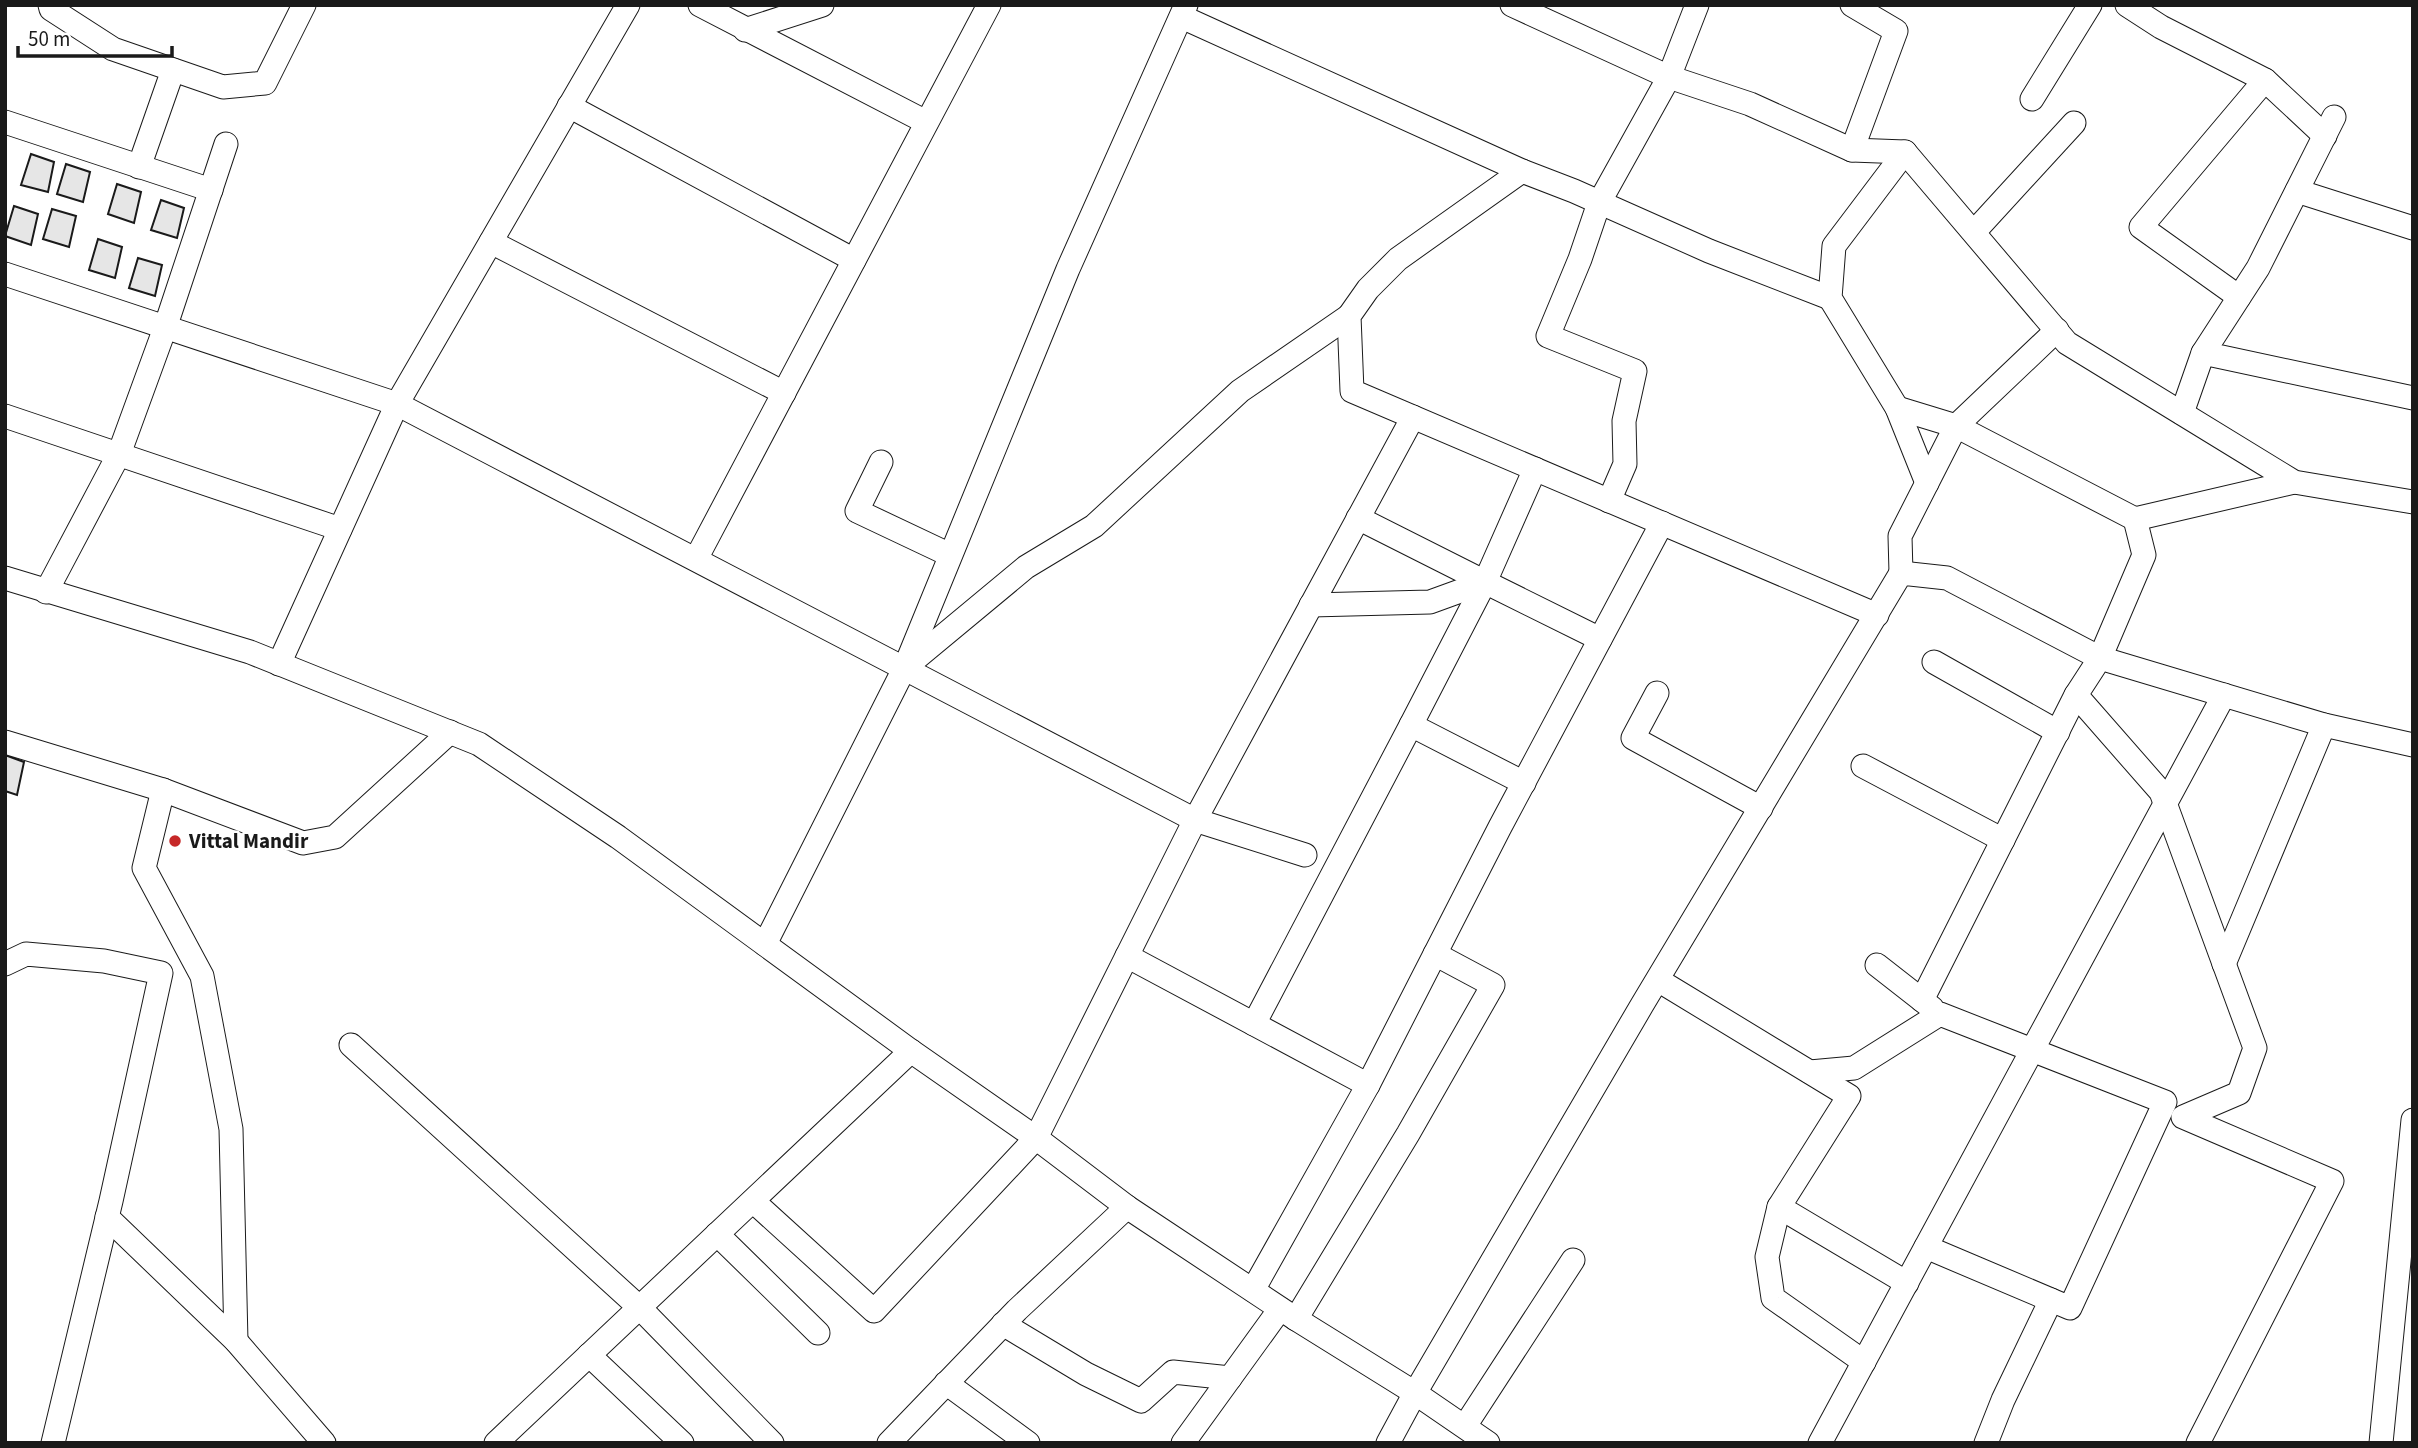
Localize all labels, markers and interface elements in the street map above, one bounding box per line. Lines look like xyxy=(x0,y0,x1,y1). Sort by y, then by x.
scale bar xyxy=(18,14,172,58)
text: 50 m xyxy=(28,24,70,54)
place label: Vittal Mandir xyxy=(188,826,309,856)
marker: Vittal Mandir xyxy=(167,833,183,849)

